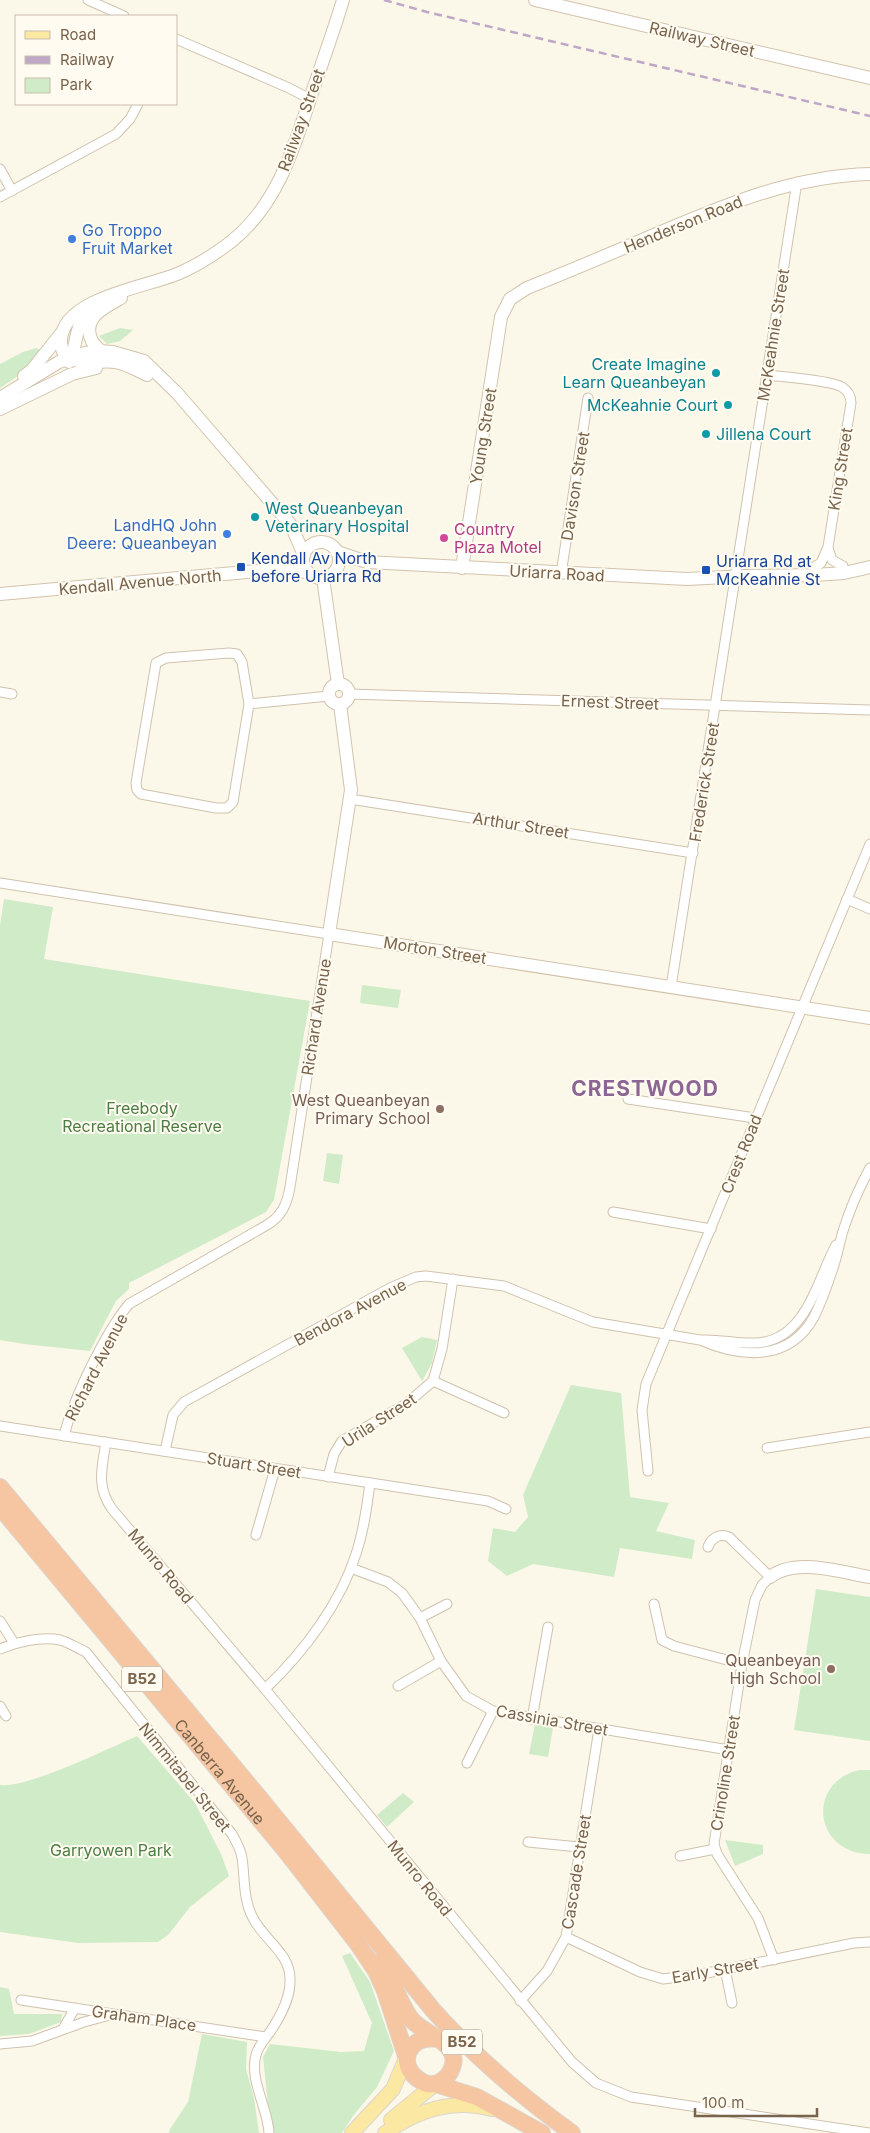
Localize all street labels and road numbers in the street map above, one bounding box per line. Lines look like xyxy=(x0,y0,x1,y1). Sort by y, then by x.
street label: Railway Street xyxy=(647,17,757,61)
street label: Railway Street xyxy=(273,66,329,174)
street label: Henderson Road xyxy=(621,191,745,257)
street label: McKeahnie Street xyxy=(753,267,793,403)
street label: Young Street xyxy=(465,386,501,486)
street label: King Street xyxy=(824,426,856,512)
street label: Davison Street xyxy=(556,430,594,542)
street label: Uriarra Road xyxy=(509,561,605,585)
street label: Kendall Avenue North xyxy=(58,565,222,599)
street label: Ernest Street xyxy=(561,690,659,714)
street label: Frederick Street xyxy=(685,721,723,843)
street label: Arthur Street xyxy=(471,808,571,842)
street label: Morton Street xyxy=(382,932,488,968)
street label: Richard Avenue xyxy=(297,957,335,1077)
street label: Crest Road xyxy=(716,1112,766,1196)
street label: Bendora Avenue xyxy=(290,1274,410,1350)
street label: Richard Avenue xyxy=(60,1310,132,1424)
street label: Urila Street xyxy=(338,1389,420,1451)
street label: Stuart Street xyxy=(205,1448,303,1482)
street label: Munro Road xyxy=(124,1524,198,1608)
road number: B52 xyxy=(122,1666,162,1692)
street label: Cassinia Street xyxy=(494,1700,610,1740)
street label: Crinoline Street xyxy=(706,1714,744,1832)
street label: Canberra Avenue xyxy=(170,1715,269,1828)
street label: Nimmitabel Street xyxy=(135,1718,235,1836)
street label: Cascade Street xyxy=(557,1813,595,1931)
street label: Munro Road xyxy=(383,1836,457,1920)
street label: Early Street xyxy=(670,1953,760,1987)
street label: Graham Place xyxy=(90,2001,198,2035)
road number: B52 xyxy=(442,2030,482,2054)

